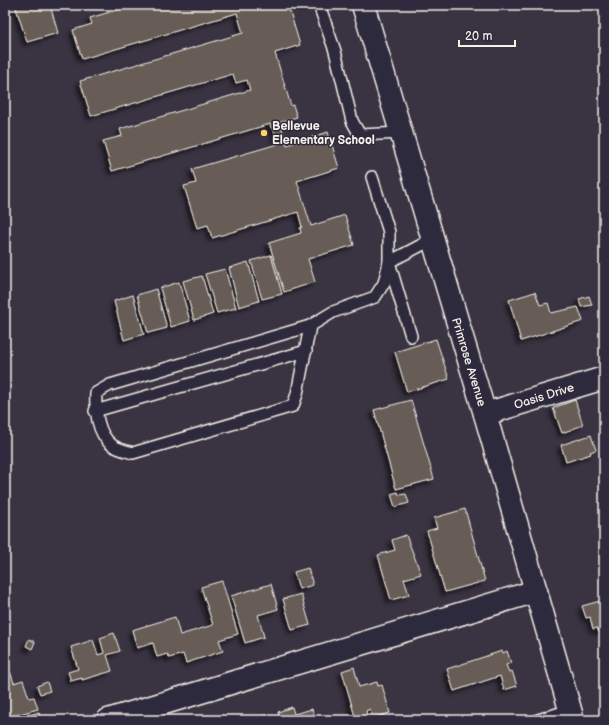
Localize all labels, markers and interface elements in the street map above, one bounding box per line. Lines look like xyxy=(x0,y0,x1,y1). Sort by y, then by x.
scale bar xyxy=(459,22,515,48)
text: 20 m xyxy=(465,29,492,44)
place label: Bellevue Elementary School xyxy=(272,119,375,148)
marker: Bellevue Elementary School xyxy=(259,128,269,138)
street label: Primrose Avenue xyxy=(448,316,489,408)
street label: Oasis Drive xyxy=(512,380,576,413)

